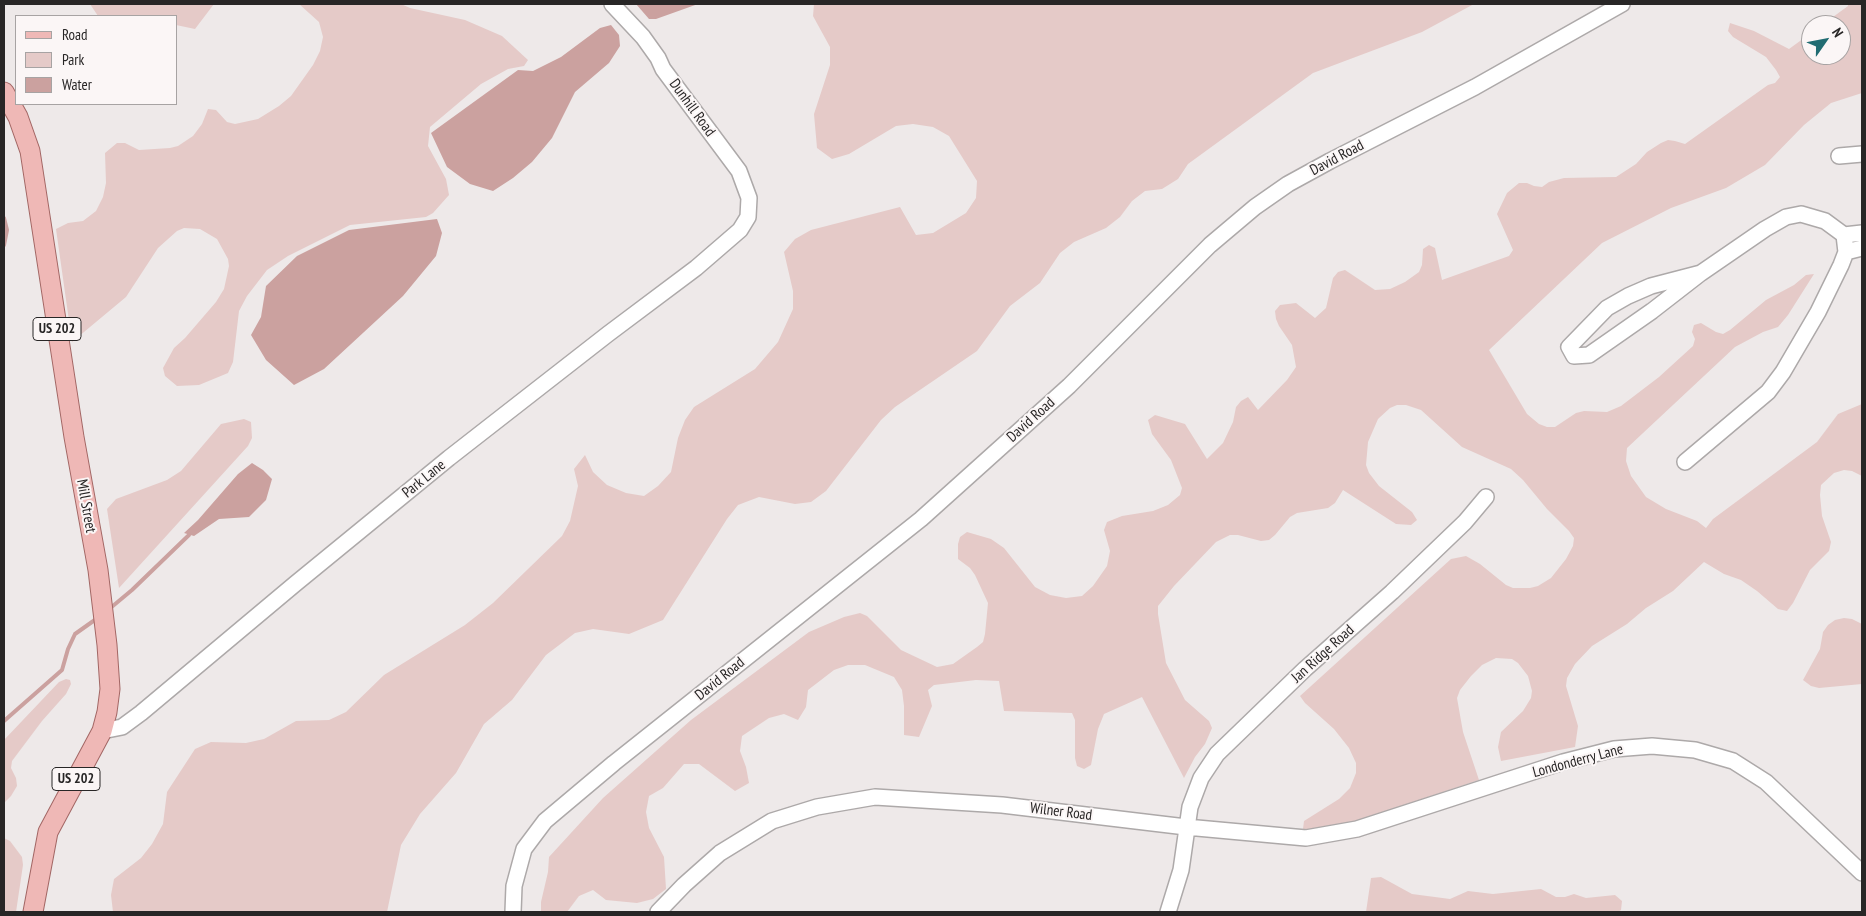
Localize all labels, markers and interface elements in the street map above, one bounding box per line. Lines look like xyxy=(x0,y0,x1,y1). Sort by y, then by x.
legend xyxy=(15,15,178,105)
north arrow xyxy=(1801,15,1851,65)
text: N xyxy=(1828,24,1847,40)
text: Road xyxy=(62,25,88,44)
text: Park xyxy=(62,50,84,69)
text: Water xyxy=(62,75,92,94)
street label: Dunhill Road xyxy=(665,76,719,140)
street label: David Road xyxy=(1307,136,1367,180)
road number: US 202 xyxy=(33,318,81,340)
street label: David Road xyxy=(1003,394,1059,446)
street label: Park Lane xyxy=(399,456,449,502)
street label: Mill Street xyxy=(72,478,100,534)
street label: Jan Ridge Road xyxy=(1288,621,1358,687)
street label: David Road xyxy=(692,654,748,704)
street label: Londonderry Lane xyxy=(1531,740,1625,782)
road number: US 202 xyxy=(52,768,100,791)
street label: Wilner Road xyxy=(1029,799,1093,825)

